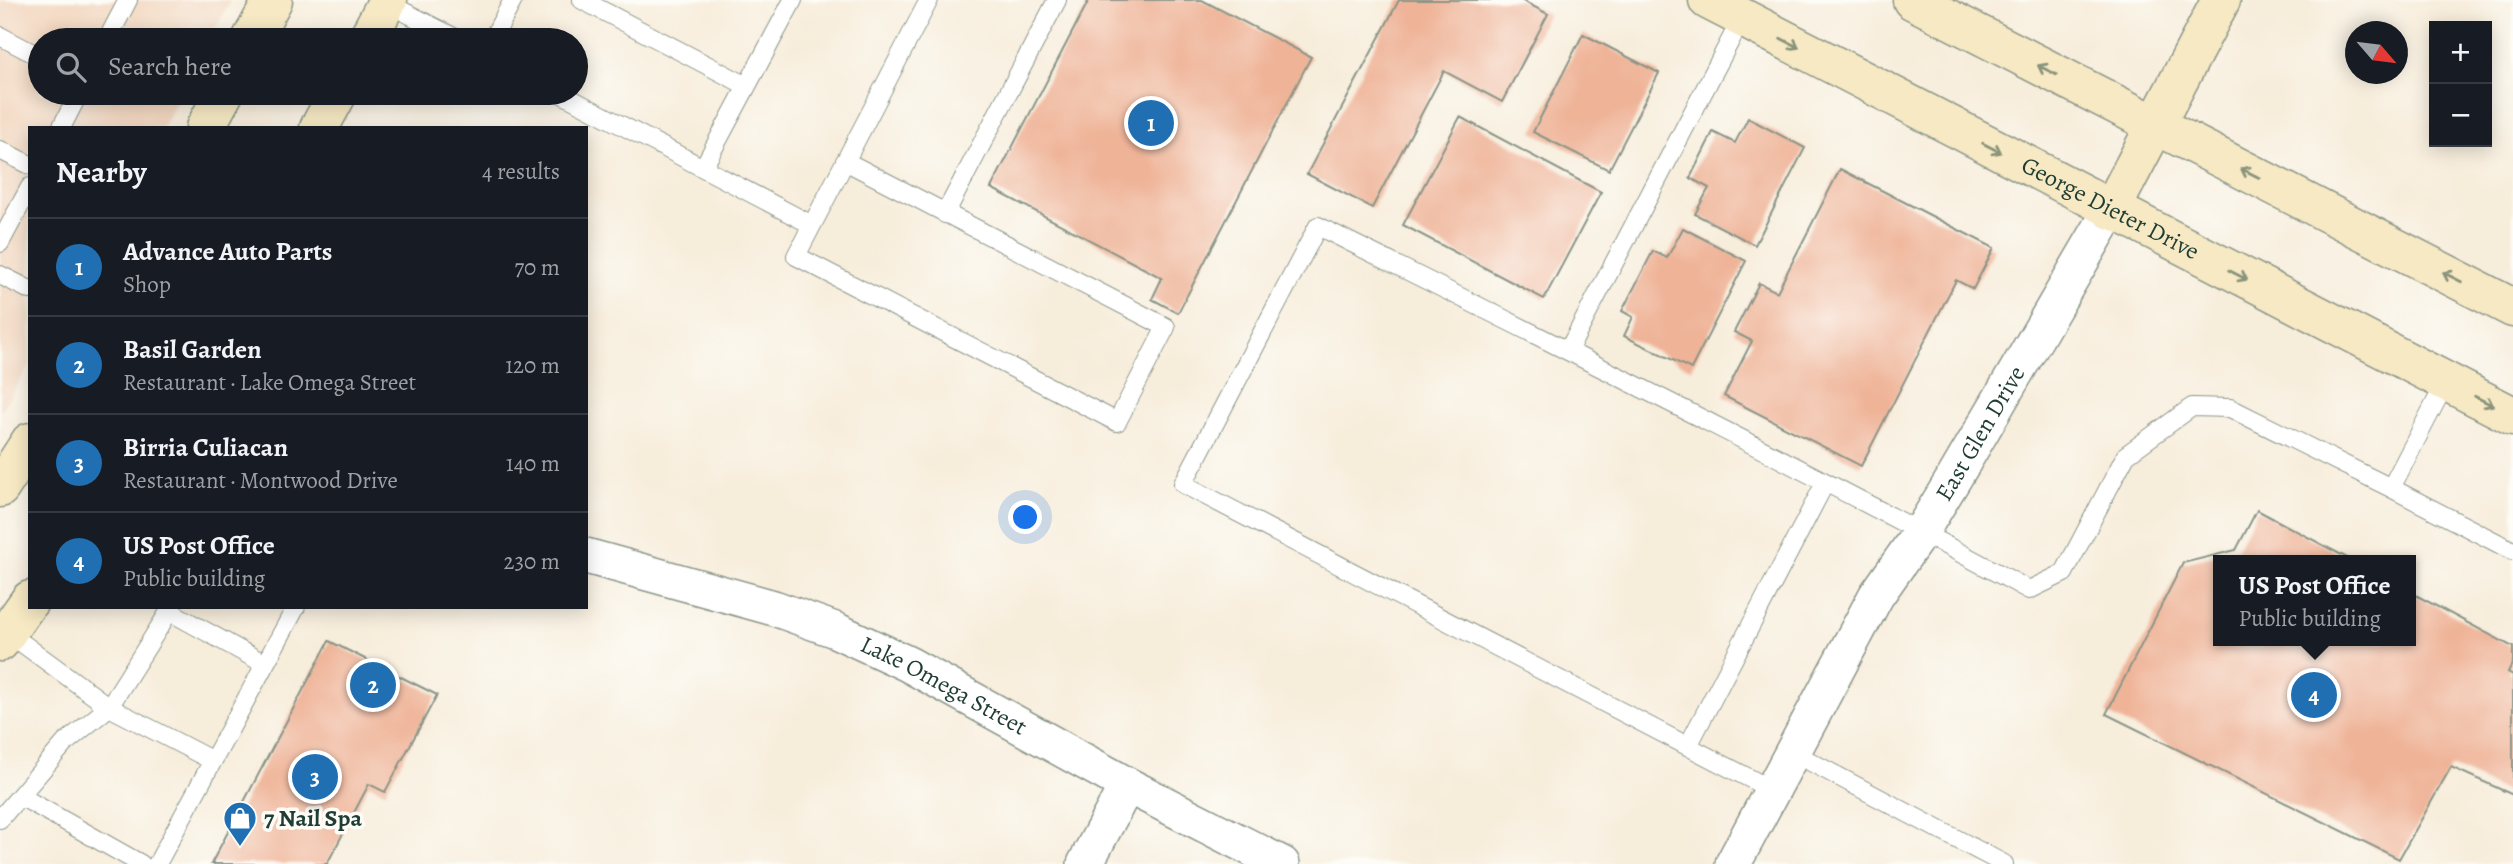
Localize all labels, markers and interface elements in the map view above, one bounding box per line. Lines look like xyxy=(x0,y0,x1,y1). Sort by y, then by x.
north arrow xyxy=(2345,21,2408,84)
map controls xyxy=(2429,21,2492,147)
button: + xyxy=(2429,21,2492,84)
search box xyxy=(28,28,588,105)
one-way arrow xyxy=(1780,36,1800,50)
icon: search xyxy=(52,48,90,86)
text: Search here xyxy=(108,49,232,84)
one-way arrow xyxy=(2037,62,2058,76)
button: − xyxy=(2429,84,2492,147)
pin: 1 xyxy=(1128,97,1174,149)
one-way arrow xyxy=(1981,141,2002,155)
street label: George Dieter Drive xyxy=(2016,149,2205,267)
text: Nearby xyxy=(56,152,147,192)
text: 4 results xyxy=(482,156,560,187)
one-way arrow xyxy=(2240,166,2261,180)
text: Advance Auto Parts xyxy=(123,234,332,269)
text: 1 xyxy=(75,252,83,283)
text: 70 m xyxy=(514,252,560,283)
one-way arrow xyxy=(2227,268,2248,282)
text: Shop xyxy=(123,269,171,300)
one-way arrow xyxy=(2442,269,2463,283)
text: Basil Garden xyxy=(123,332,262,367)
text: 2 xyxy=(73,350,85,381)
text: 120 m xyxy=(505,350,560,381)
street label: East Glen Drive xyxy=(1928,360,2032,507)
text: Restaurant · Lake Omega Street xyxy=(123,367,416,398)
one-way arrow xyxy=(2473,395,2494,409)
text: Birria Culiacan xyxy=(123,430,288,465)
text: 3 xyxy=(74,448,84,479)
text: 140 m xyxy=(506,448,560,479)
text: Restaurant · Montwood Drive xyxy=(123,465,398,496)
your location xyxy=(1008,500,1042,534)
text: US Post Office xyxy=(123,528,275,563)
text: 4 xyxy=(74,546,84,577)
text: 230 m xyxy=(504,546,560,577)
popup xyxy=(2213,555,2416,646)
text: Public building xyxy=(123,563,265,594)
text: US Post Office xyxy=(2239,568,2390,603)
text: Public building xyxy=(2239,603,2381,634)
street label: Lake Omega Street xyxy=(855,628,1033,743)
pin: 2 xyxy=(350,659,396,711)
pin: 4 xyxy=(2291,669,2337,721)
pin: 3 xyxy=(292,751,338,803)
shop icon: 7 Nail Spa xyxy=(221,799,259,848)
place label: 7 Nail Spa xyxy=(264,802,362,834)

